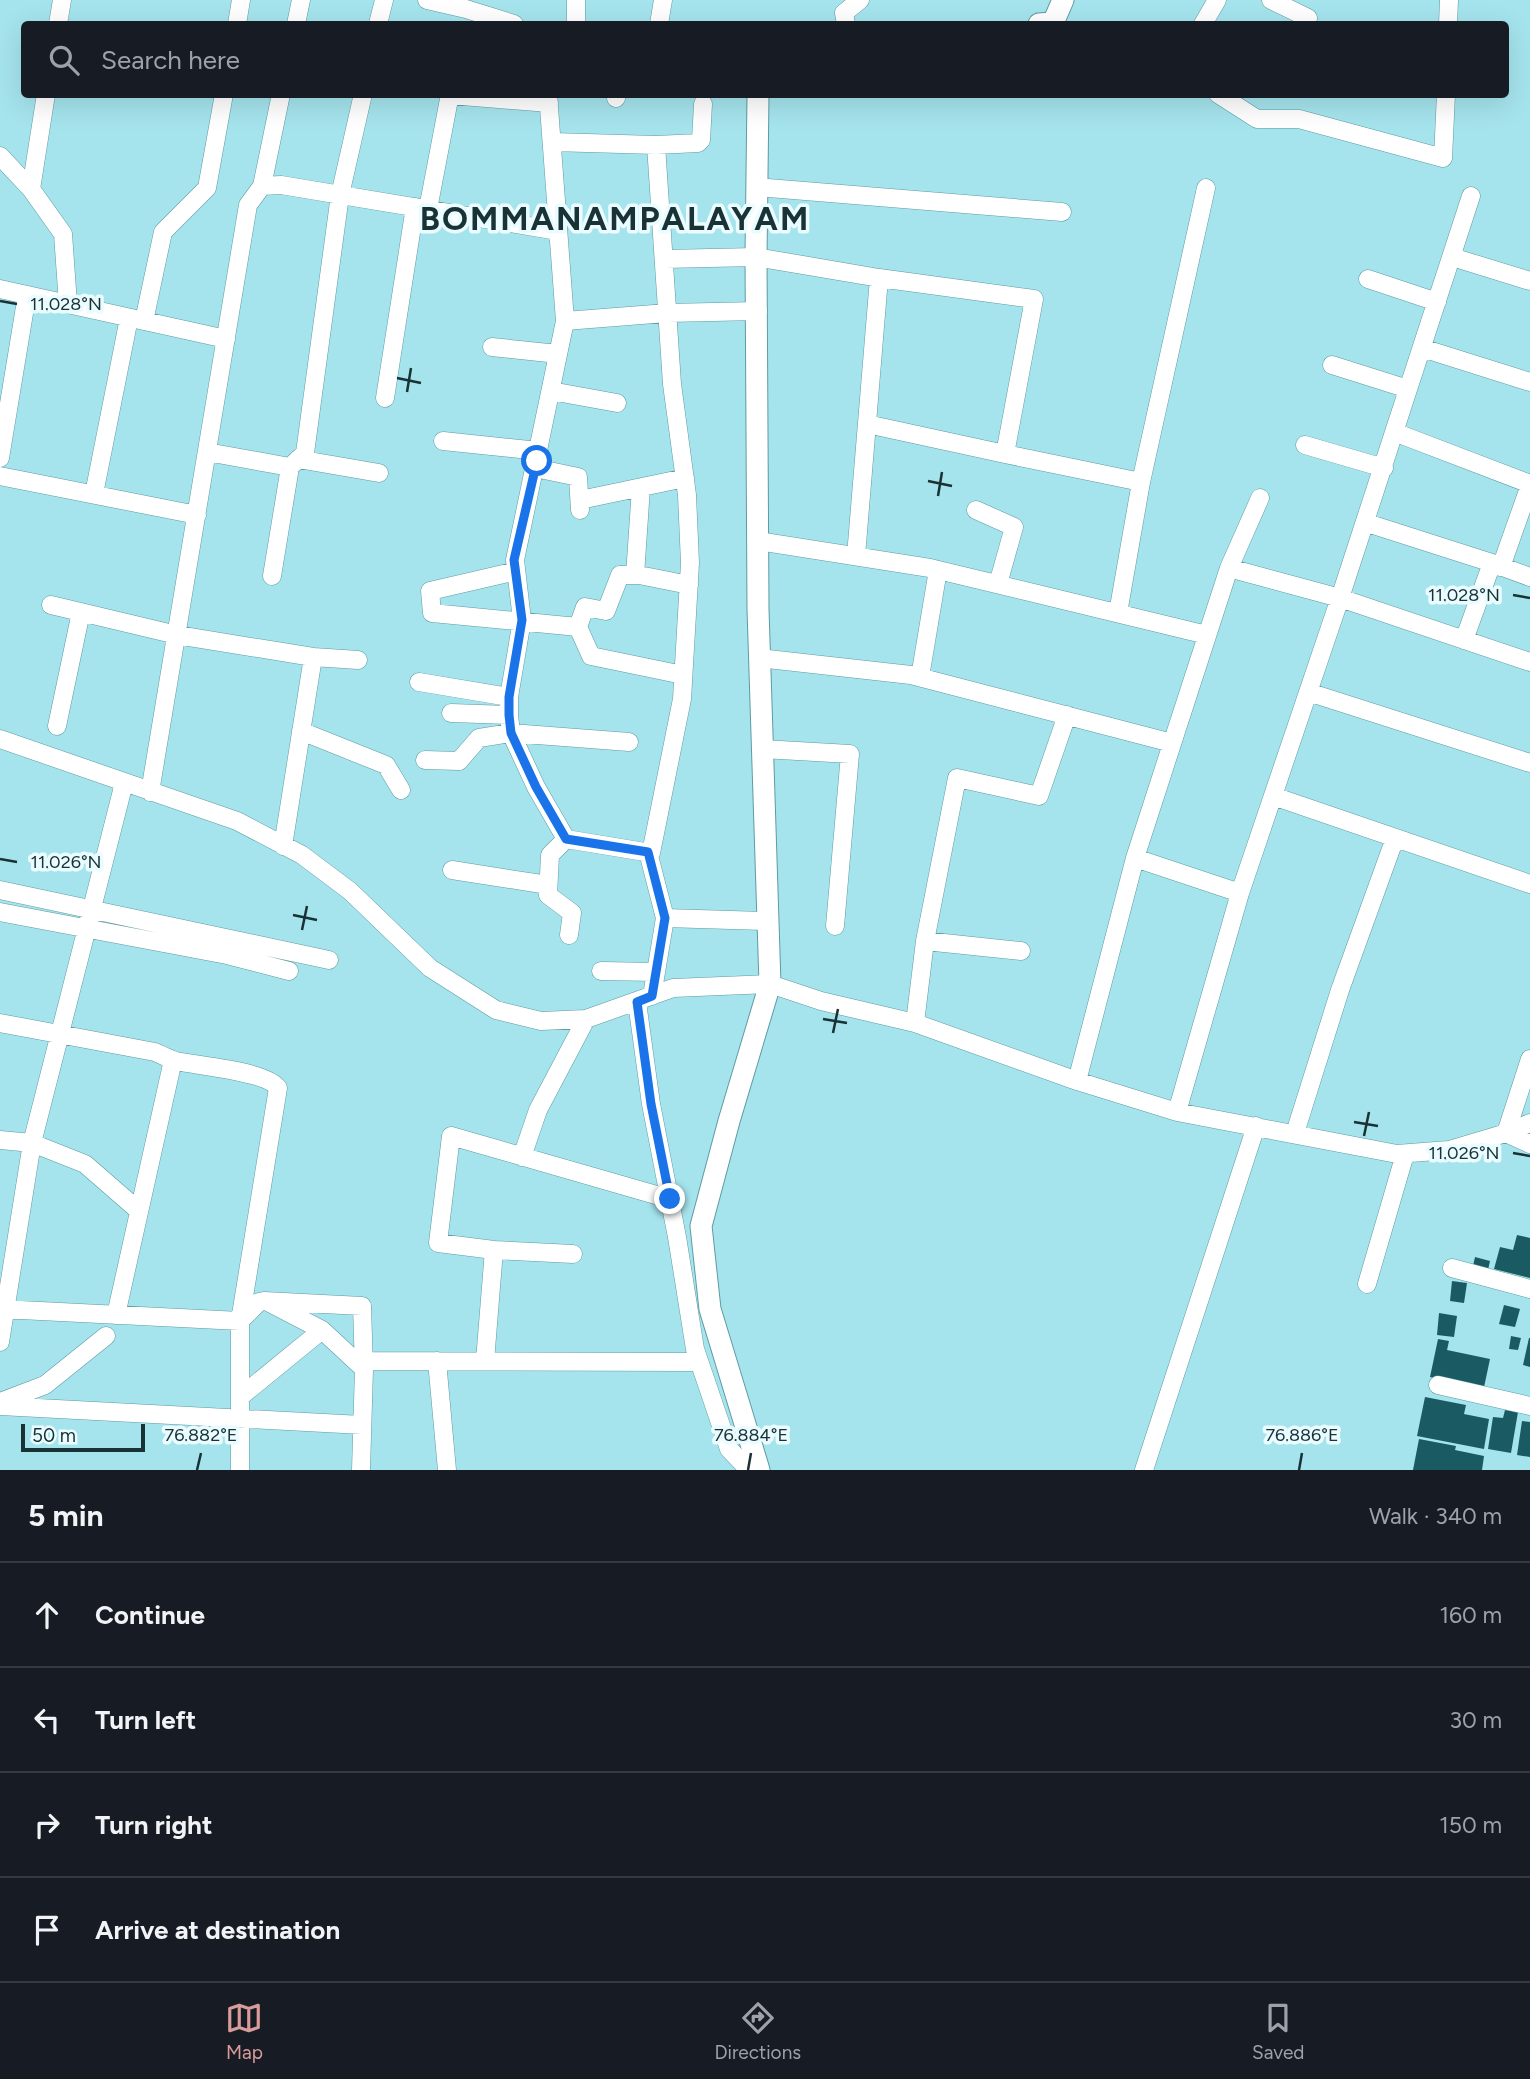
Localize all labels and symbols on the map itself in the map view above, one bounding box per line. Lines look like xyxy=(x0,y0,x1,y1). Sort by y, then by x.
district label: BOMMANAMPALAYAM xyxy=(420,199,810,238)
text: 11.028°N xyxy=(30,293,102,315)
route start xyxy=(521,445,552,476)
text: 11.028°N xyxy=(1428,584,1500,606)
text: 11.026°N xyxy=(31,851,101,873)
text: 11.026°N xyxy=(1429,1142,1499,1164)
route end xyxy=(654,1183,685,1214)
scale bar xyxy=(21,1421,145,1453)
text: 76.882°E xyxy=(164,1424,238,1446)
text: 76.884°E xyxy=(714,1424,788,1446)
text: 76.886°E xyxy=(1265,1424,1339,1446)

